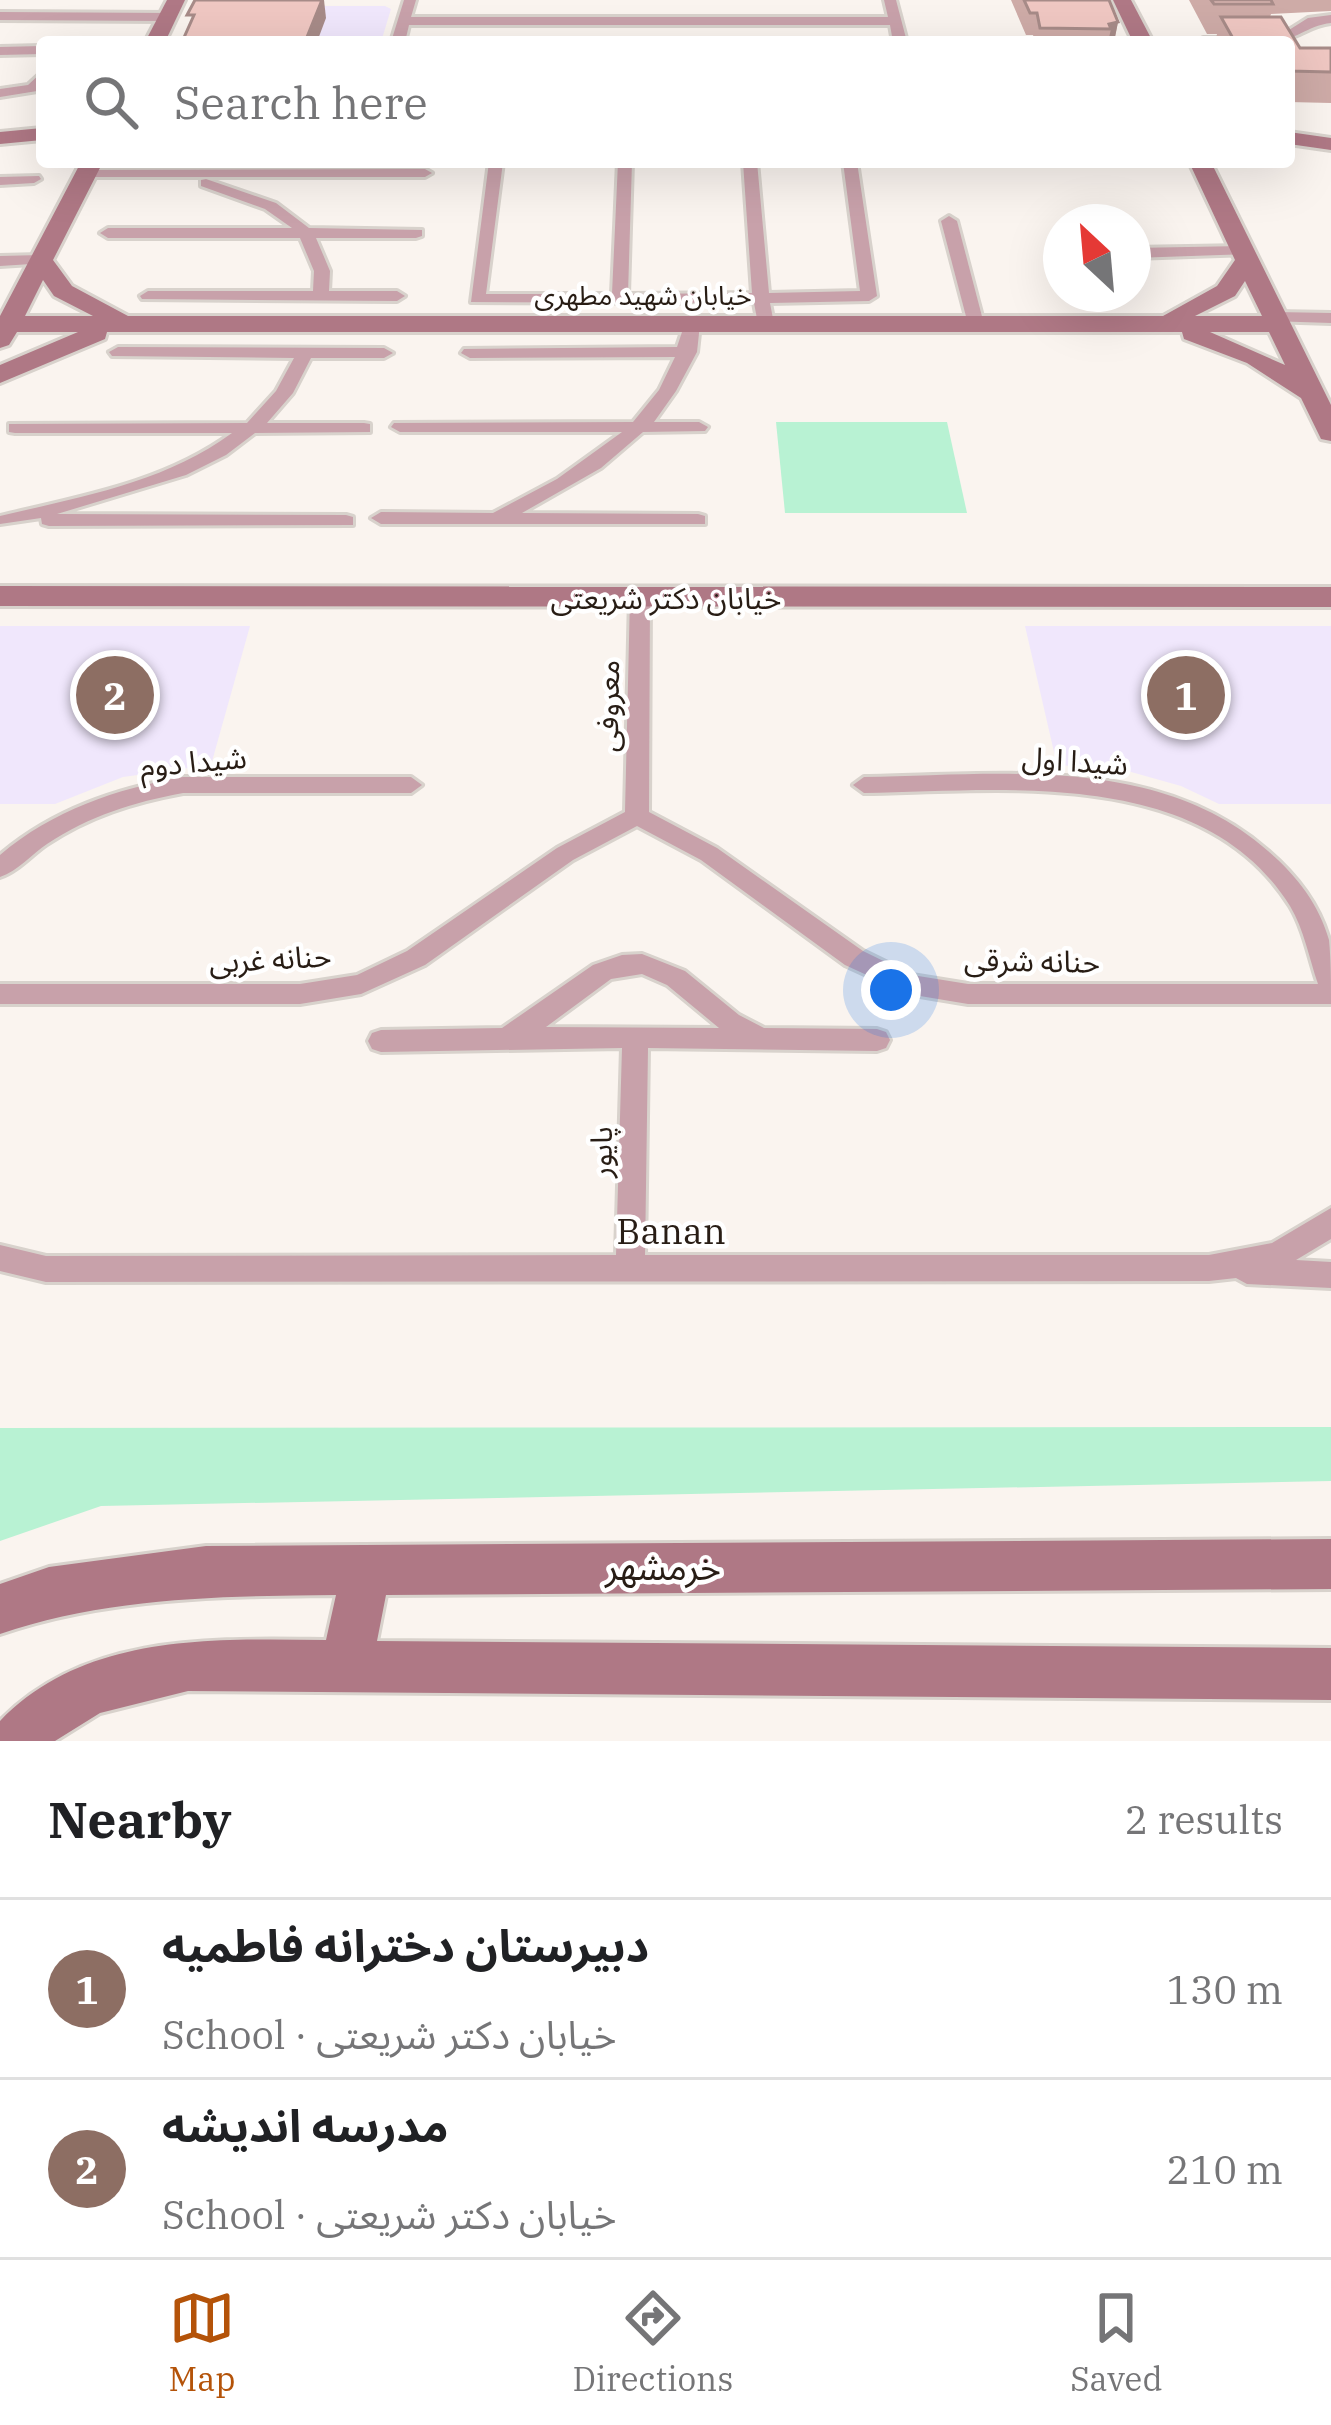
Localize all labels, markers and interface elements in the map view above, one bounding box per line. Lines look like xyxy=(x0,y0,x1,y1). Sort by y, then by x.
search box xyxy=(36,36,1295,168)
icon: search xyxy=(78,69,144,135)
text: Search here xyxy=(174,73,428,131)
north arrow xyxy=(1043,204,1151,312)
street label: خیابان شهید مطهری xyxy=(534,277,752,312)
street label: خیابان دکتر شریعتی xyxy=(551,578,781,617)
pin: 2 xyxy=(76,650,154,740)
pin: 1 xyxy=(1147,650,1225,740)
street label: معروفی xyxy=(587,660,627,752)
street label: شیدا دوم xyxy=(138,737,248,789)
street label: شیدا اول xyxy=(1021,737,1129,783)
street label: حنانه غربی xyxy=(208,935,332,981)
street label: حنانه شرقی xyxy=(964,939,1100,981)
your location xyxy=(861,960,921,1020)
street label: پایور xyxy=(580,1126,621,1179)
street label: Banan xyxy=(616,1207,726,1254)
street label: خرمشهر xyxy=(604,1543,721,1590)
text: Nearby xyxy=(48,1786,232,1852)
text: 2 results xyxy=(1125,1794,1283,1845)
text: دبیرستان دخترانه فاطمیه xyxy=(162,1916,649,1974)
text: 1 xyxy=(75,1964,99,2015)
text: 130 m xyxy=(1167,1964,1283,2015)
text: School · خیابان دکتر شریعتی xyxy=(162,2009,616,2060)
text: مدرسه اندیشه xyxy=(162,2096,448,2154)
text: 2 xyxy=(75,2144,99,2195)
text: 210 m xyxy=(1167,2144,1283,2195)
text: School · خیابان دکتر شریعتی xyxy=(162,2189,616,2240)
tab: Map xyxy=(168,2285,235,2400)
tab: Directions xyxy=(572,2285,733,2400)
tab: Saved xyxy=(1070,2285,1163,2400)

